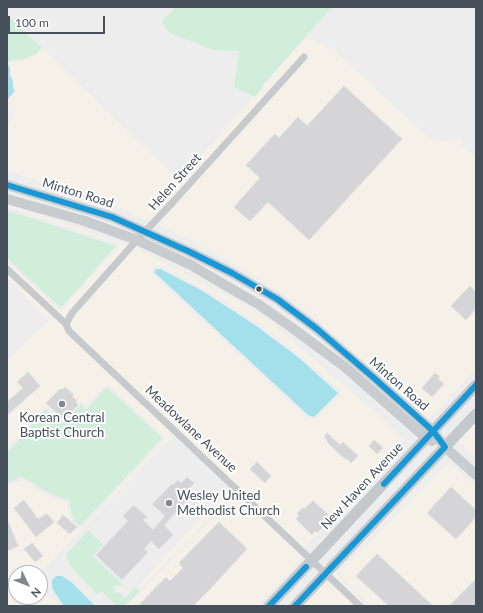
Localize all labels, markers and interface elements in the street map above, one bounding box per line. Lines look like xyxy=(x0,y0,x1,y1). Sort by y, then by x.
scale bar xyxy=(10,8,107,34)
text: 100 m xyxy=(15,15,49,30)
street label: Helen Street xyxy=(145,150,205,214)
street label: Minton Road xyxy=(40,175,116,211)
unlabelled marker xyxy=(254,284,264,294)
street label: Minton Road xyxy=(366,354,432,414)
street label: Meadowlane Avenue xyxy=(142,382,240,476)
marker: Korean Central Baptist Church xyxy=(57,399,67,409)
place label: Korean Central Baptist Church xyxy=(19,410,105,441)
street label: New Haven Avenue xyxy=(318,439,406,533)
place label: Wesley United Methodist Church xyxy=(177,488,280,519)
marker: Wesley United Methodist Church xyxy=(164,498,174,508)
north arrow xyxy=(8,565,48,605)
text: N xyxy=(29,585,44,600)

